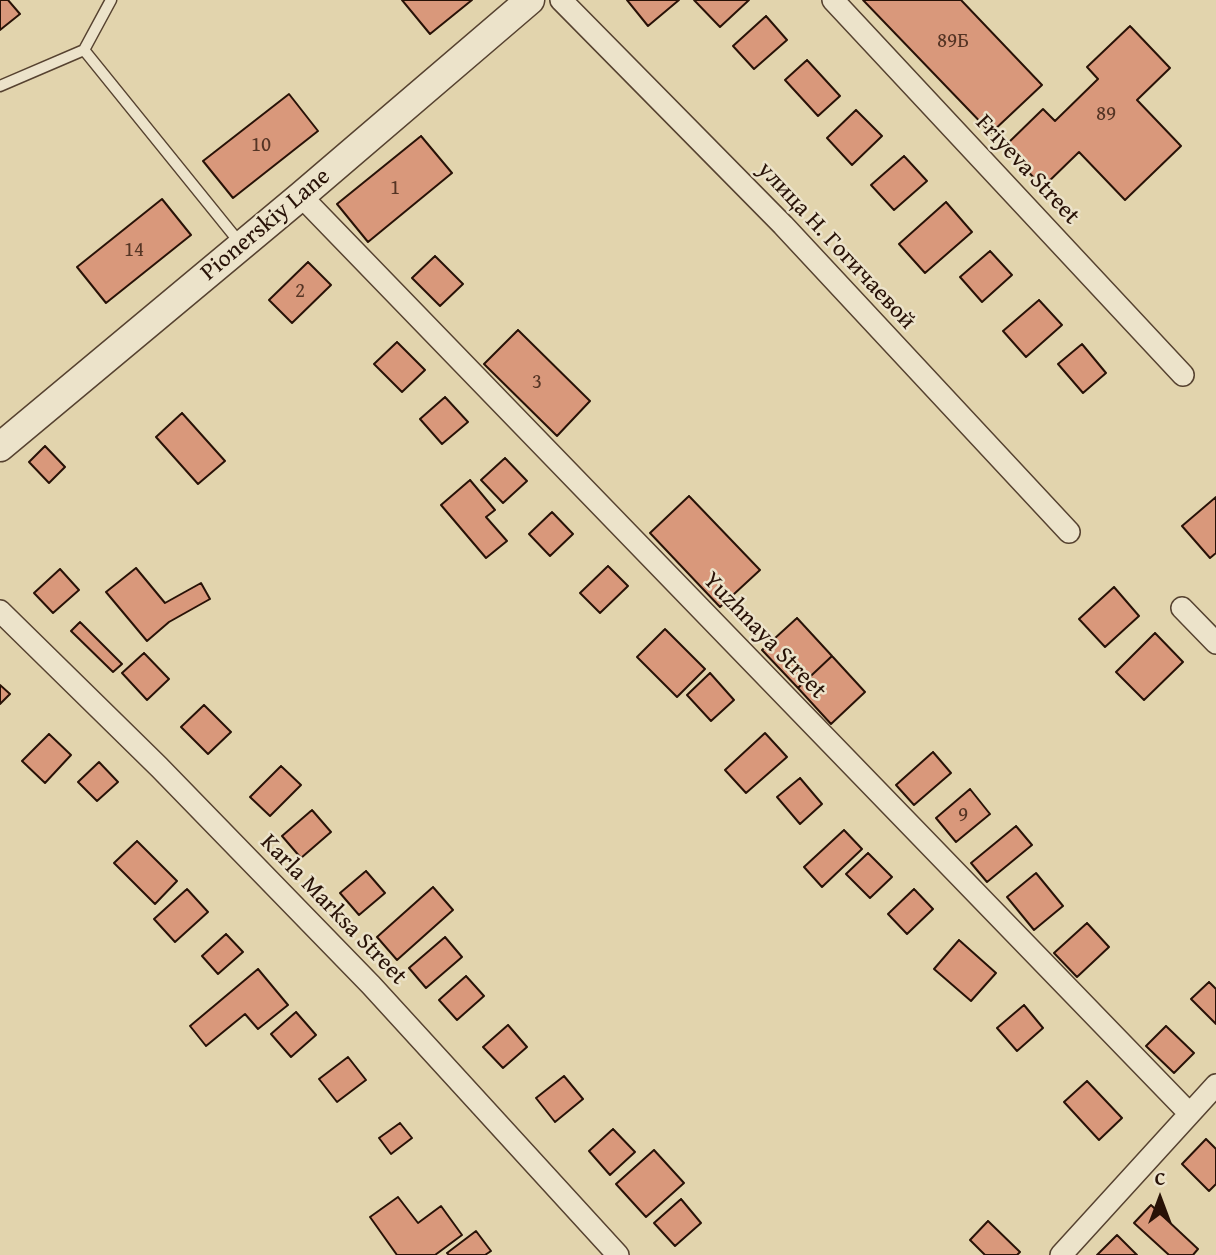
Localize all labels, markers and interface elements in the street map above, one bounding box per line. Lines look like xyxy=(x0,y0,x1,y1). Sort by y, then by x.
house number: 89Б xyxy=(937,29,969,55)
house number: 89 xyxy=(1096,102,1116,128)
street label: Friyeva Street xyxy=(969,109,1085,231)
house number: 10 xyxy=(251,133,271,159)
street label: улица Н. Гогичаевой xyxy=(751,156,921,336)
street label: Pionerskiy Lane xyxy=(195,163,337,287)
house number: 1 xyxy=(390,176,400,202)
house number: 14 xyxy=(124,238,144,264)
house number: 2 xyxy=(295,279,305,305)
house number: 3 xyxy=(532,370,542,396)
street label: Yuzhnaya Street xyxy=(696,567,832,705)
house number: 9 xyxy=(958,803,968,829)
street label: Karla Marksa Street xyxy=(254,829,412,991)
north arrow xyxy=(1125,1164,1195,1234)
text: С xyxy=(1155,1164,1165,1192)

